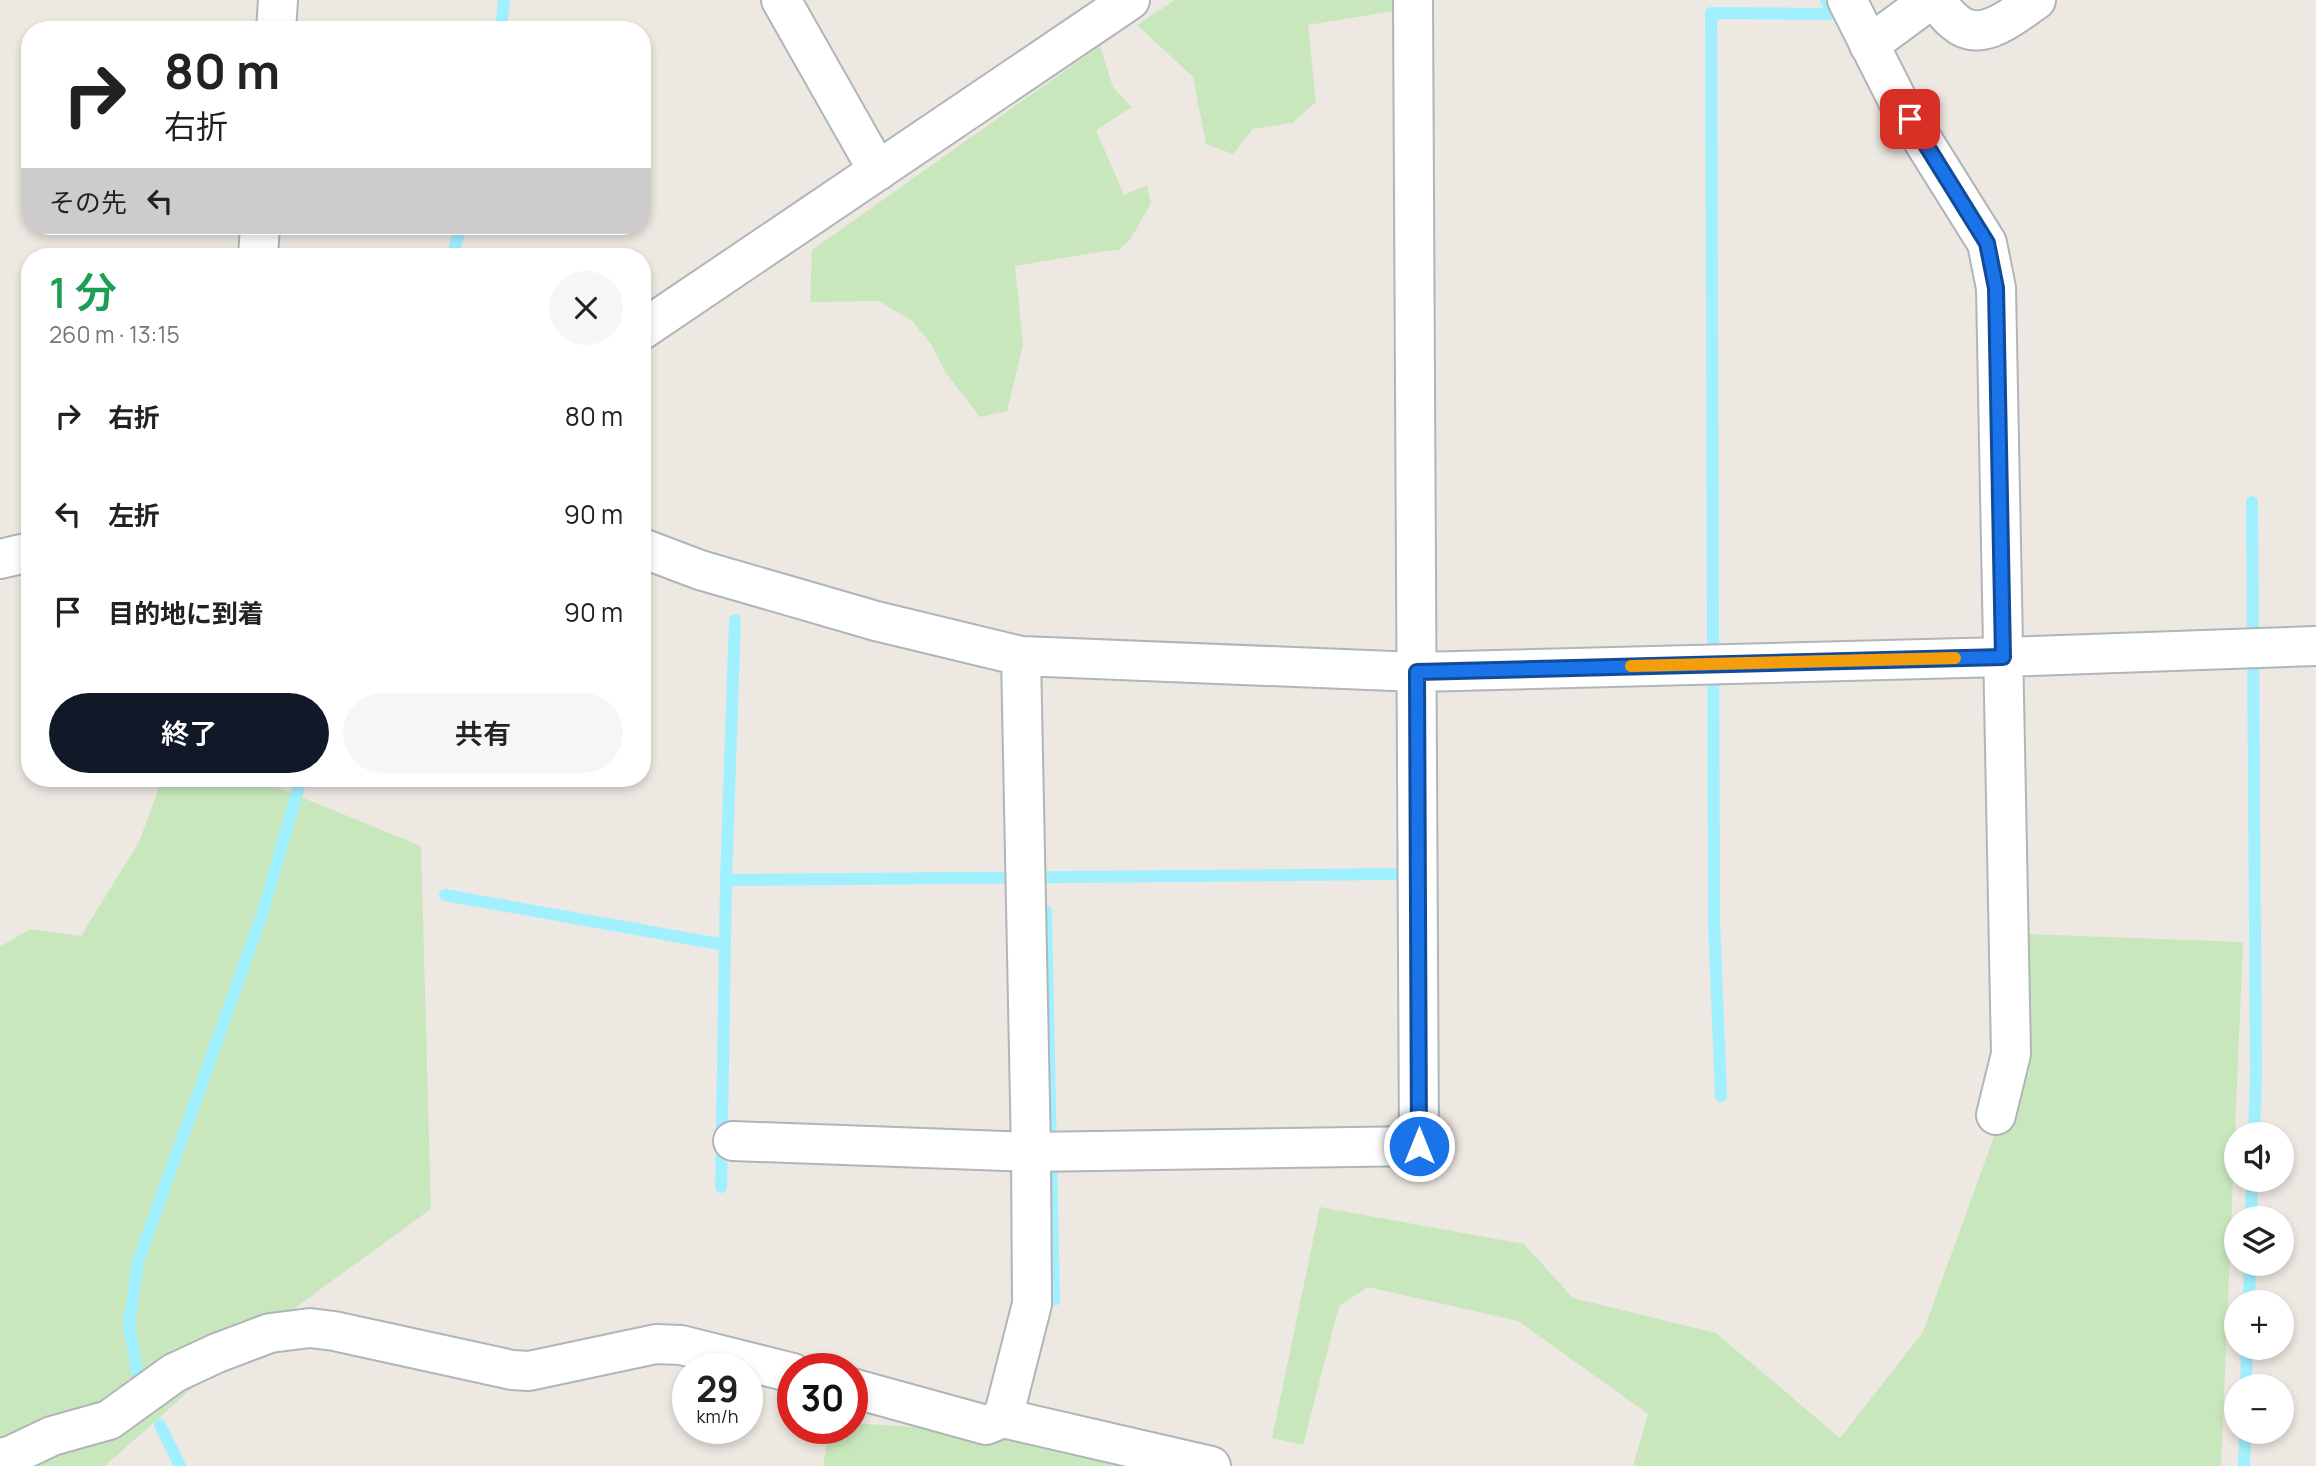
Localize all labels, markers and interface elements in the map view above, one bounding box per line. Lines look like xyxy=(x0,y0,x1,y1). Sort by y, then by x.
text: 80 m xyxy=(164,37,280,104)
icon: right xyxy=(49,49,140,140)
pin xyxy=(1880,89,1940,149)
icon: arrive xyxy=(1891,100,1929,138)
text: 右折 xyxy=(164,104,228,148)
icon: left xyxy=(141,182,179,220)
text: その先 xyxy=(49,184,127,220)
text: 1 分 xyxy=(49,263,117,321)
button: close xyxy=(549,271,623,345)
text: 260 m · 13:15 xyxy=(49,318,180,350)
icon: right xyxy=(49,397,87,435)
text: 80 m xyxy=(565,398,623,434)
text: 右折 xyxy=(108,399,160,435)
icon: left xyxy=(49,495,87,533)
text: 90 m xyxy=(564,496,623,532)
text: 左折 xyxy=(108,497,160,533)
icon: arrive xyxy=(49,593,87,631)
text: 90 m xyxy=(564,594,623,630)
text: 目的地に到着 xyxy=(108,595,264,631)
button: 終了 xyxy=(49,693,329,773)
button: 共有 xyxy=(343,693,623,773)
position arrow xyxy=(1382,1109,1456,1183)
map controls xyxy=(2224,1122,2294,1444)
button: sound xyxy=(2224,1122,2294,1192)
button: layers xyxy=(2224,1206,2294,1276)
button: + xyxy=(2224,1290,2294,1360)
speed limit sign: 30 xyxy=(777,1353,868,1444)
text: 29 xyxy=(696,1365,739,1413)
button: − xyxy=(2224,1374,2294,1444)
text: km/h xyxy=(697,1404,738,1428)

